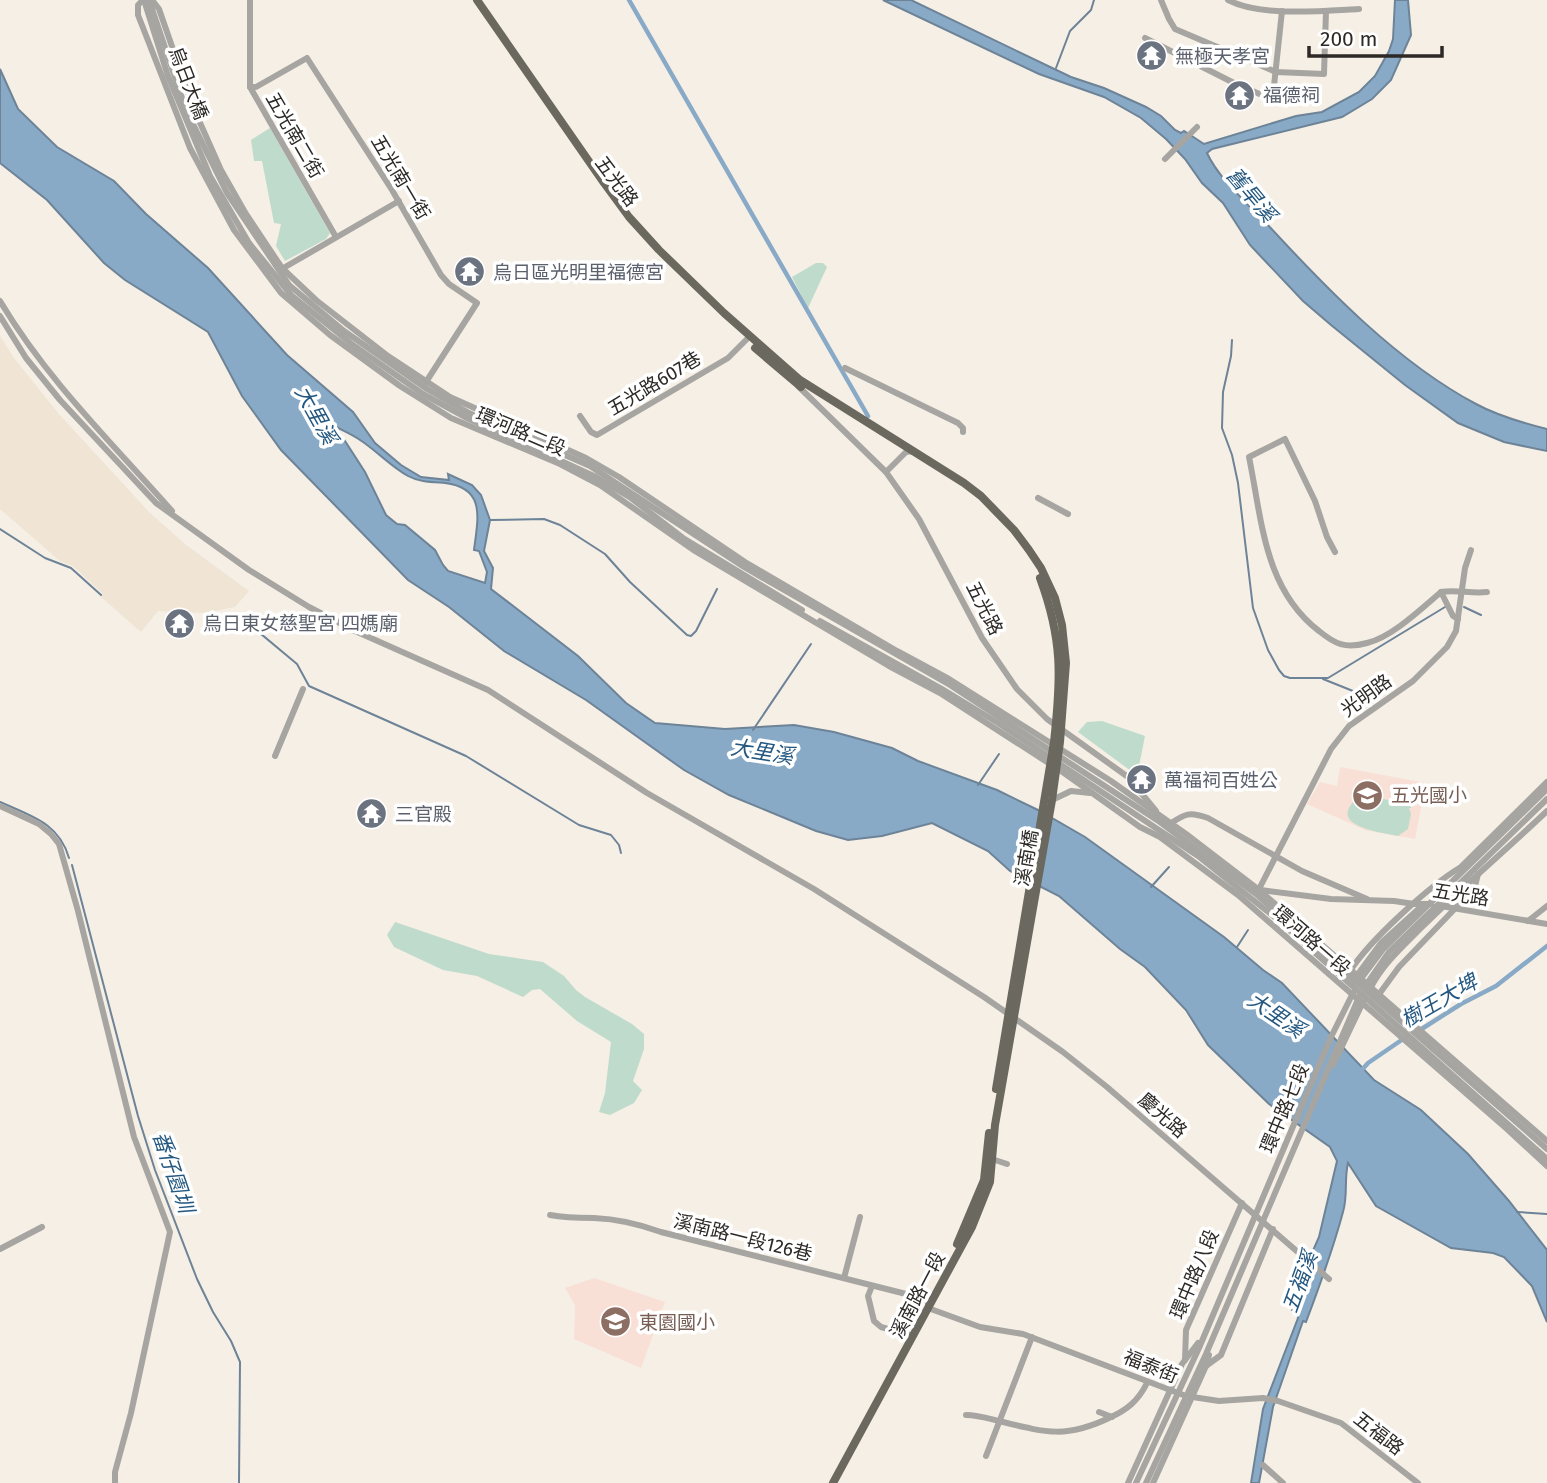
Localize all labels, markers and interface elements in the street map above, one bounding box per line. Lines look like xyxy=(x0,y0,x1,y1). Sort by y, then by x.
scale bar xyxy=(1309,14,1442,58)
text: 200 m xyxy=(1320,26,1377,52)
temple icon: 無極天孝宮 xyxy=(1135,39,1169,73)
street label: 烏日大橋 xyxy=(164,44,213,123)
place label: 無極天孝宮 xyxy=(1175,45,1270,68)
temple icon: 福德祠 xyxy=(1223,78,1257,112)
place label: 福德祠 xyxy=(1263,84,1320,107)
street label: 五光南二街 xyxy=(261,88,328,182)
street label: 五光南一街 xyxy=(366,131,435,224)
street label: 五光路 xyxy=(590,152,643,211)
water label: 舊旱溪 xyxy=(1221,163,1283,230)
temple icon: 烏日區光明里福德宮 xyxy=(453,255,487,289)
place label: 烏日區光明里福德宮 xyxy=(493,261,664,284)
street label: 五光路607巷 xyxy=(603,347,705,420)
water label: 大里溪 xyxy=(289,381,344,451)
street label: 環河路二段 xyxy=(473,402,569,461)
street label: 五光路 xyxy=(961,578,1008,639)
temple icon: 烏日東女慈聖宮 四媽廟 xyxy=(163,606,197,640)
place label: 烏日東女慈聖宮 四媽廟 xyxy=(203,612,398,635)
street label: 光明路 xyxy=(1336,669,1396,721)
water label: 大里溪 xyxy=(729,734,798,770)
temple icon: 萬福祠百姓公 xyxy=(1124,763,1158,797)
place label: 萬福祠百姓公 xyxy=(1164,769,1278,792)
school or university icon: 五光國小 xyxy=(1351,778,1385,812)
place label: 五光國小 xyxy=(1391,784,1467,807)
temple icon: 三官殿 xyxy=(355,797,389,831)
place label: 三官殿 xyxy=(395,803,452,826)
street label: 溪南橋 xyxy=(1010,828,1043,888)
street label: 五光路 xyxy=(1431,879,1491,910)
street label: 環河路一段 xyxy=(1268,901,1355,980)
water label: 樹王大埤 xyxy=(1396,967,1484,1033)
water label: 大里溪 xyxy=(1243,987,1312,1045)
street label: 環中路七段 xyxy=(1255,1060,1314,1156)
street label: 慶光路 xyxy=(1134,1088,1192,1143)
water label: 番仔園圳 xyxy=(147,1128,200,1219)
street label: 溪南路一段126巷 xyxy=(671,1209,814,1266)
street label: 環中路八段 xyxy=(1165,1226,1224,1322)
water label: 五福溪 xyxy=(1277,1245,1324,1316)
street label: 溪南路一段 xyxy=(885,1248,950,1343)
school or university icon: 東園國小 xyxy=(599,1305,633,1339)
place label: 東園國小 xyxy=(639,1311,715,1334)
street label: 福泰街 xyxy=(1120,1345,1182,1388)
street label: 五福路 xyxy=(1349,1407,1408,1460)

